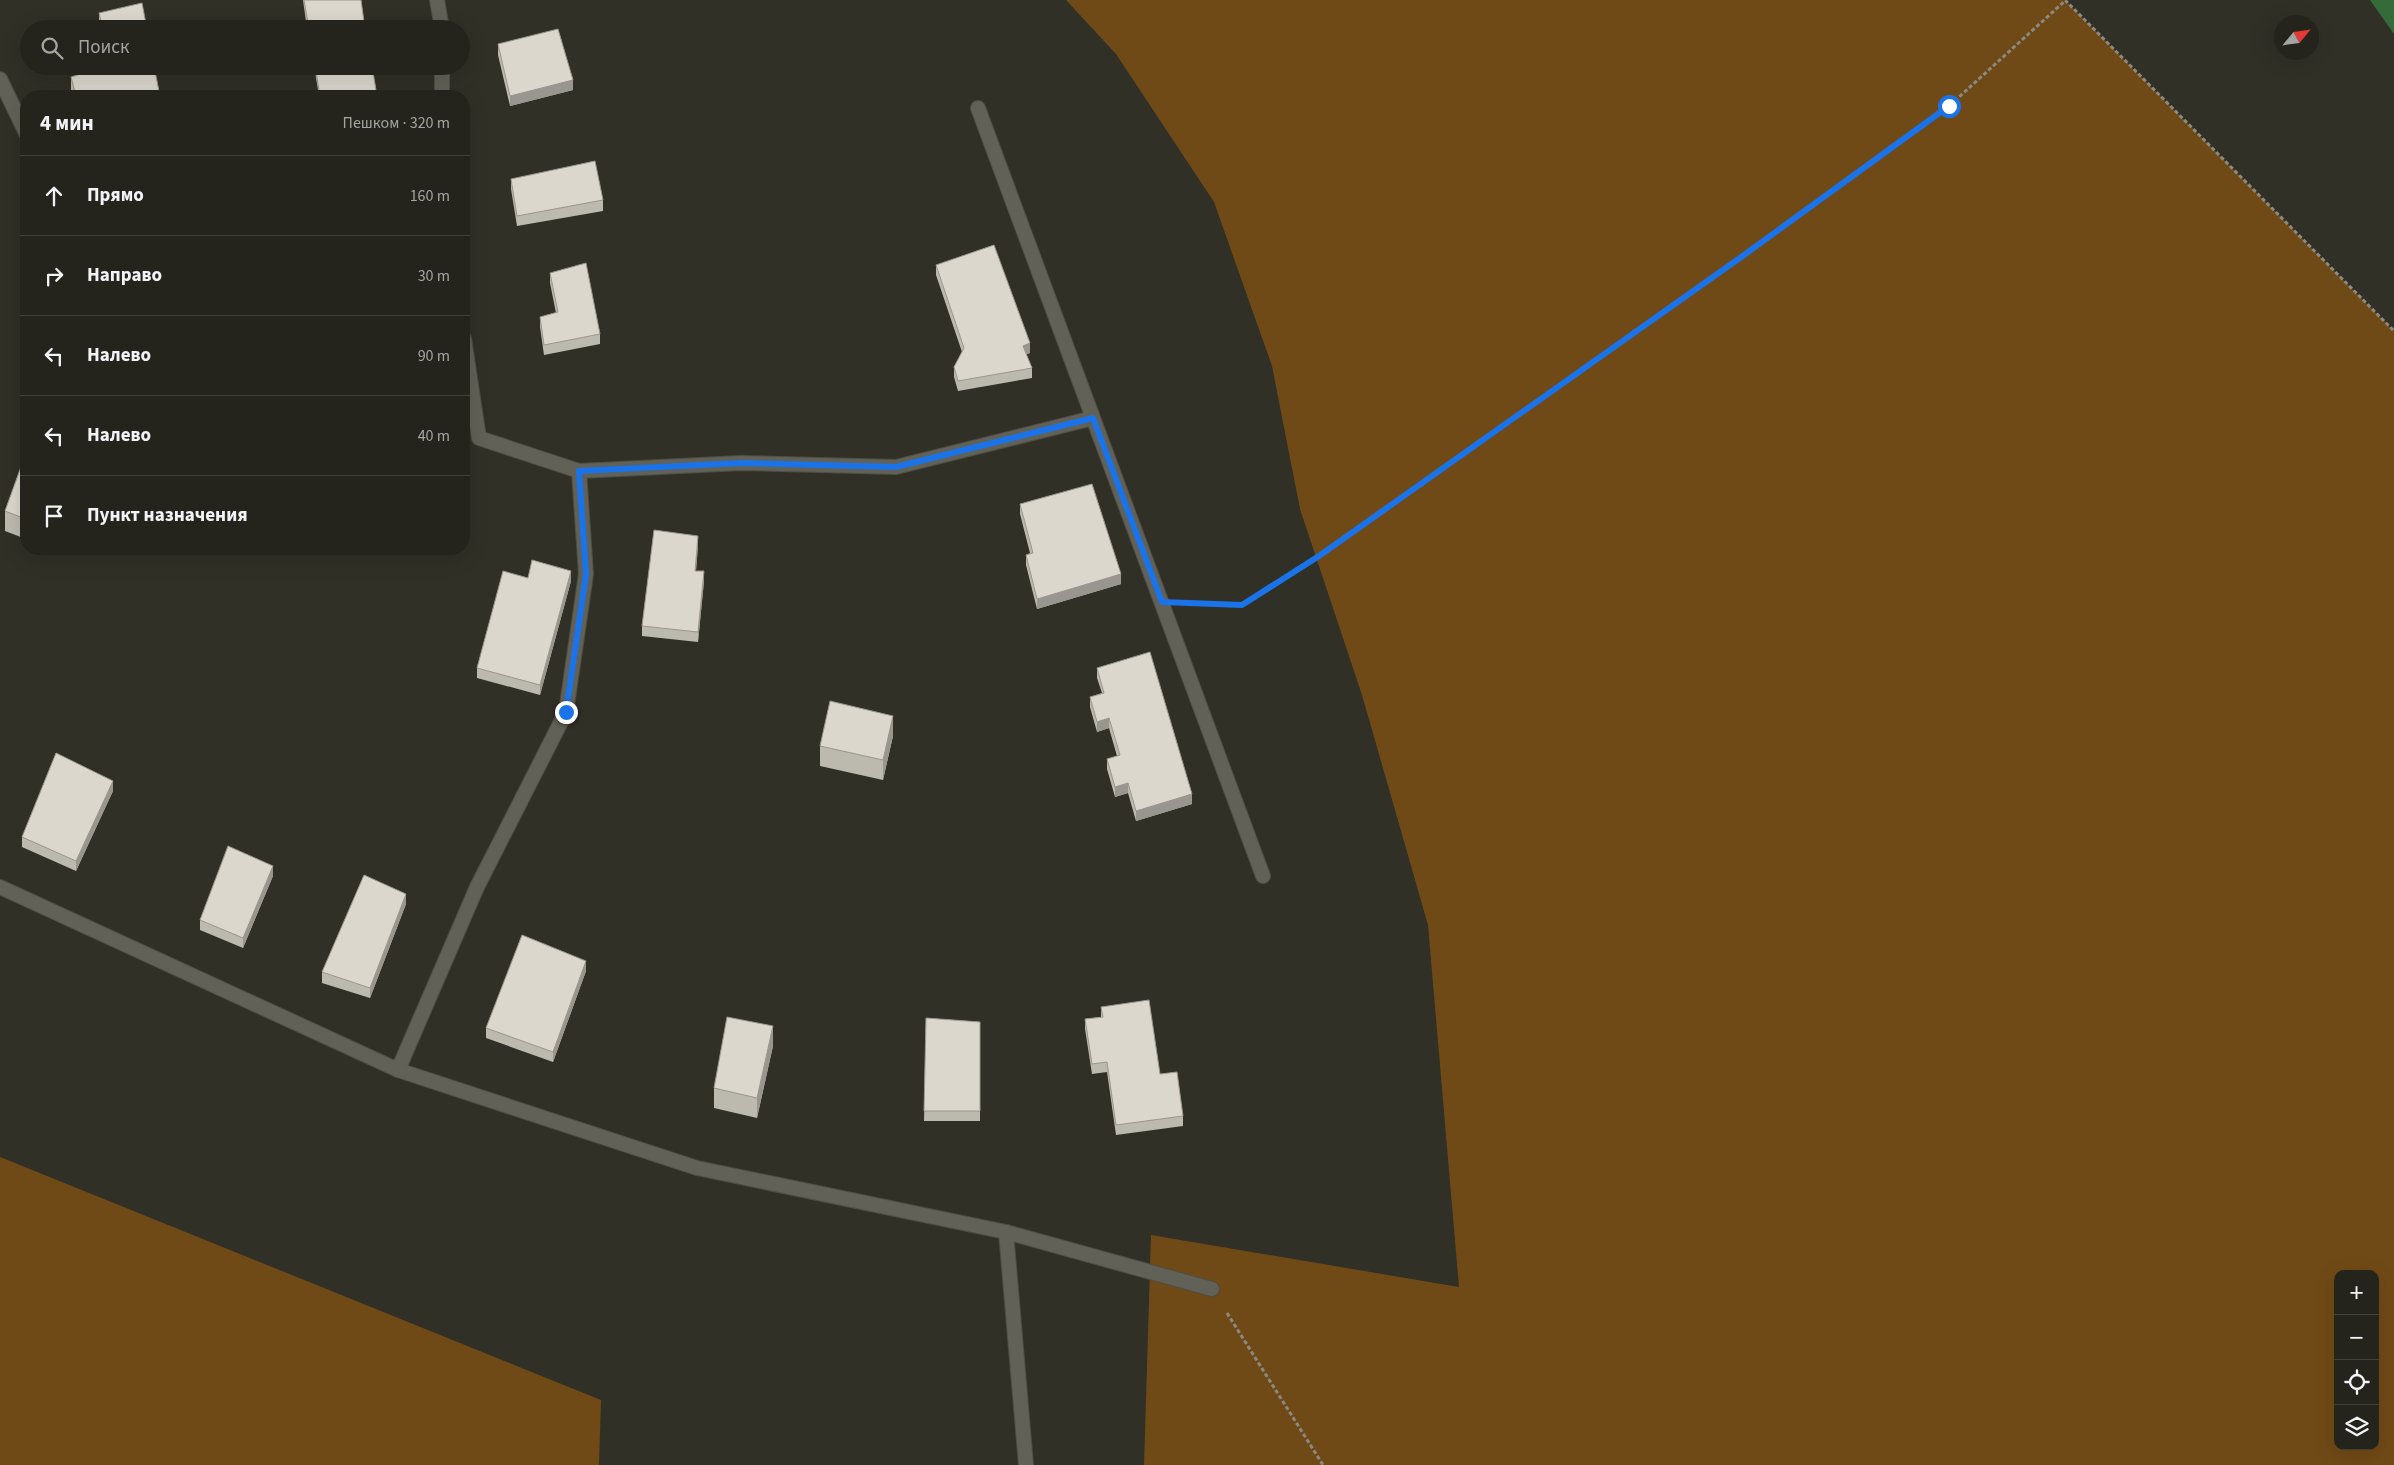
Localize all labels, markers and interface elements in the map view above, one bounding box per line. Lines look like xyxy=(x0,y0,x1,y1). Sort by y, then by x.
north arrow xyxy=(2274,15,2319,60)
search box xyxy=(20,20,470,75)
icon: search xyxy=(38,34,66,62)
text: Поиск xyxy=(78,34,129,61)
route start xyxy=(1938,95,1961,118)
text: 4 мин xyxy=(40,108,94,138)
text: Пешком · 320 m xyxy=(343,112,450,134)
icon: ahead xyxy=(40,182,68,210)
text: Прямо xyxy=(87,182,144,209)
text: 160 m xyxy=(410,185,450,207)
icon: right xyxy=(40,262,68,290)
text: Направо xyxy=(87,262,162,289)
text: 30 m xyxy=(418,265,450,287)
icon: left xyxy=(40,342,68,370)
text: Налево xyxy=(87,342,151,369)
text: 90 m xyxy=(418,345,450,367)
icon: left xyxy=(40,422,68,450)
text: Налево xyxy=(87,422,151,449)
text: 40 m xyxy=(418,425,450,447)
icon: arrive xyxy=(40,502,68,530)
text: Пункт назначения xyxy=(87,502,248,529)
route end xyxy=(555,701,578,724)
map controls xyxy=(2334,1270,2379,1450)
button: + xyxy=(2334,1270,2379,1315)
button: − xyxy=(2334,1315,2379,1360)
button: locate xyxy=(2334,1360,2379,1405)
button: layers xyxy=(2334,1405,2379,1450)

